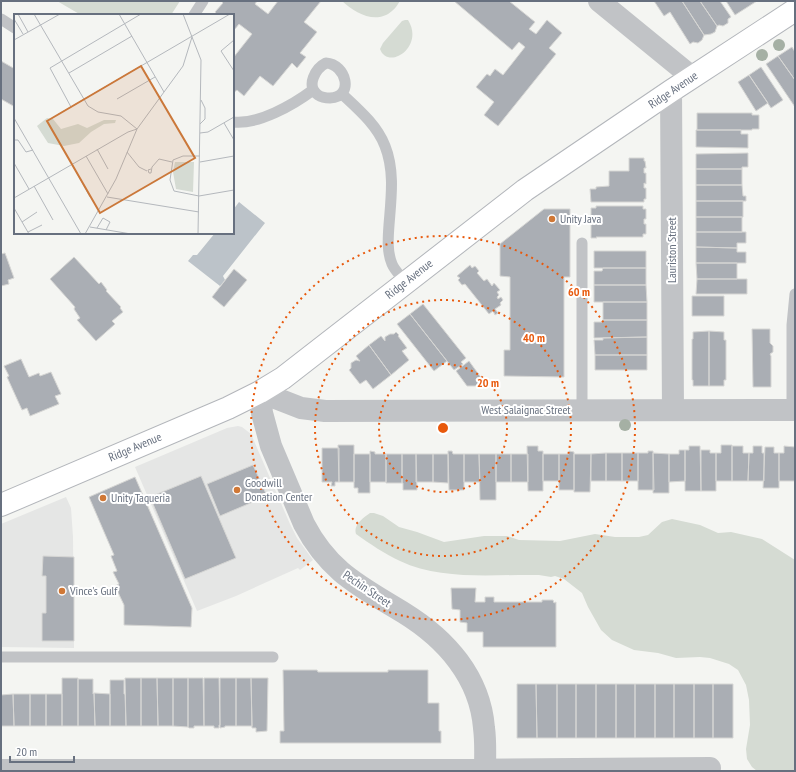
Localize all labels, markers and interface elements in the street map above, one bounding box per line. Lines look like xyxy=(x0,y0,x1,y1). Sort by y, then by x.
inset map xyxy=(14,14,234,234)
street label: Ridge Avenue xyxy=(645,68,700,112)
place label: Unity Java xyxy=(560,211,601,226)
marker: Unity Java xyxy=(547,214,557,224)
street label: Lauriston Street xyxy=(664,216,679,283)
street label: Ridge Avenue xyxy=(382,255,436,302)
text: 60 m xyxy=(568,284,590,299)
text: 40 m xyxy=(523,330,545,345)
text: 20 m xyxy=(477,375,499,390)
street label: West Salaignac Street xyxy=(481,402,571,417)
centre of rings xyxy=(436,421,450,435)
street label: Ridge Avenue xyxy=(106,429,164,464)
place label: Goodwill Donation Center xyxy=(245,475,313,504)
marker: Goodwill Donation Center xyxy=(232,485,242,495)
place label: Unity Taqueria xyxy=(111,490,170,505)
marker: Unity Taqueria xyxy=(98,493,108,503)
street label: Pechin Street xyxy=(340,567,395,610)
place label: Vince's Gulf xyxy=(69,583,118,598)
marker: Vince's Gulf xyxy=(57,586,67,596)
scale bar xyxy=(10,738,74,764)
text: 20 m xyxy=(16,744,37,759)

